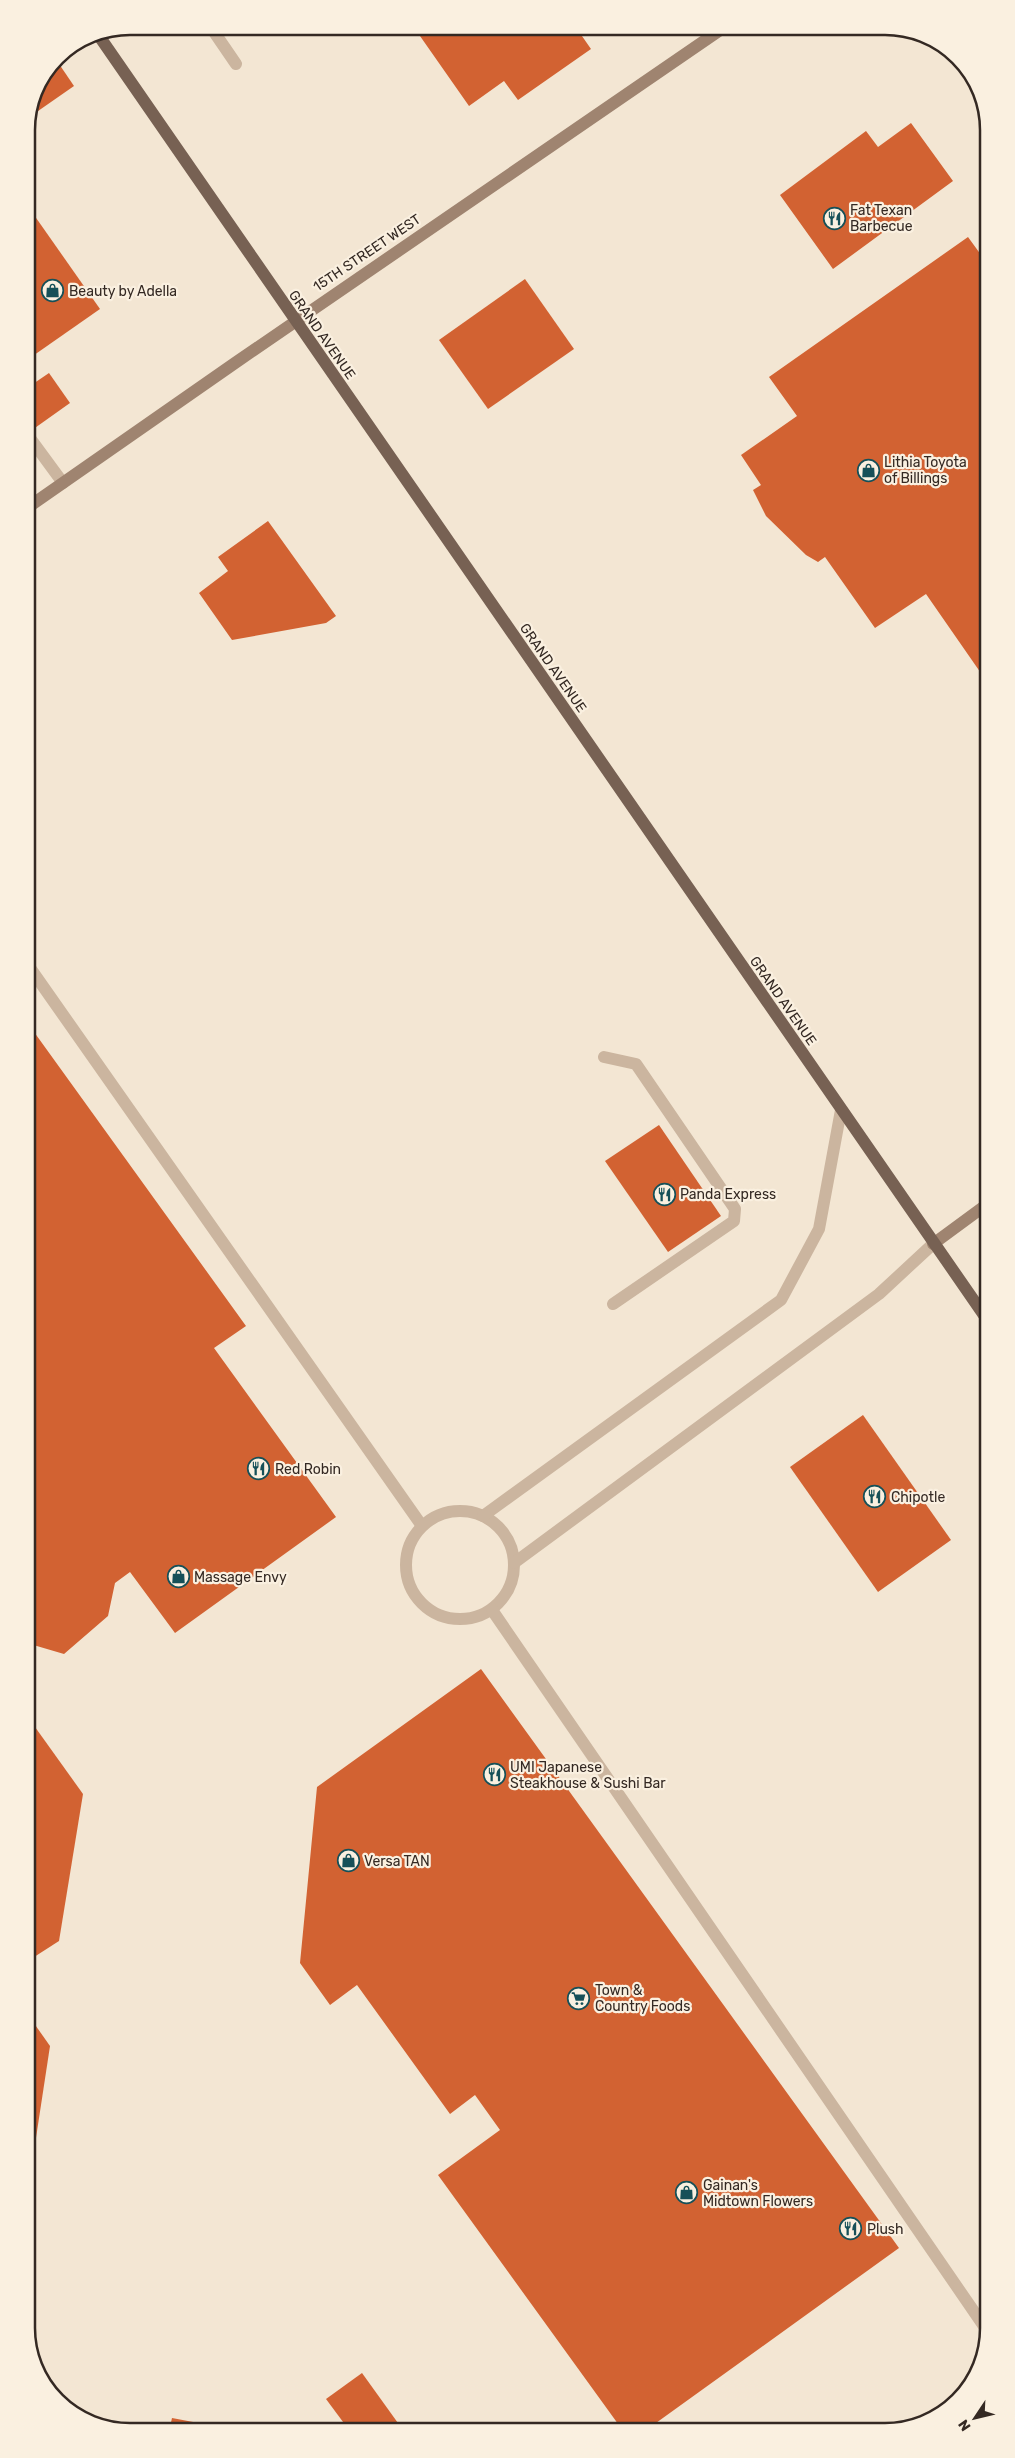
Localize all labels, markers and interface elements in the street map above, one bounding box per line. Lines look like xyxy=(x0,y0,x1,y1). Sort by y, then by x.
place label: Fat Texan Barbecue xyxy=(850,202,913,235)
restaurant icon: Fat Texan Barbecue xyxy=(822,206,846,230)
street label: 15TH STREET WEST xyxy=(310,211,424,295)
shop icon: Beauty by Adella xyxy=(41,279,65,303)
place label: Beauty by Adella xyxy=(69,283,177,300)
street label: GRAND AVENUE xyxy=(285,287,359,383)
place label: Lithia Toyota of Billings xyxy=(884,454,967,487)
shop icon: Lithia Toyota of Billings xyxy=(856,458,880,482)
street label: GRAND AVENUE xyxy=(516,620,590,716)
street label: GRAND AVENUE xyxy=(746,953,820,1049)
restaurant icon: Panda Express xyxy=(652,1182,676,1206)
place label: Panda Express xyxy=(680,1186,776,1203)
restaurant icon: Red Robin xyxy=(247,1457,271,1481)
place label: Red Robin xyxy=(275,1461,341,1478)
restaurant icon: Chipotle xyxy=(863,1485,887,1509)
place label: Chipotle xyxy=(891,1489,945,1506)
shop icon: Massage Envy xyxy=(166,1565,190,1589)
place label: Massage Envy xyxy=(194,1569,287,1586)
place label: UMI Japanese Steakhouse & Sushi Bar xyxy=(510,1759,666,1792)
restaurant icon: UMI Japanese Steakhouse & Sushi Bar xyxy=(482,1763,506,1787)
shop icon: Versa TAN xyxy=(336,1849,360,1873)
place label: Versa TAN xyxy=(364,1853,430,1870)
place label: Town & Country Foods xyxy=(595,1982,690,2015)
supermarket icon: Town & Country Foods xyxy=(567,1986,591,2010)
place label: Gainan's Midtown Flowers xyxy=(703,2177,813,2210)
shop icon: Gainan's Midtown Flowers xyxy=(675,2181,699,2205)
restaurant icon: Plush xyxy=(839,2217,863,2241)
place label: Plush xyxy=(867,2221,903,2238)
north arrow xyxy=(950,2393,1000,2443)
text: N xyxy=(955,2416,975,2434)

